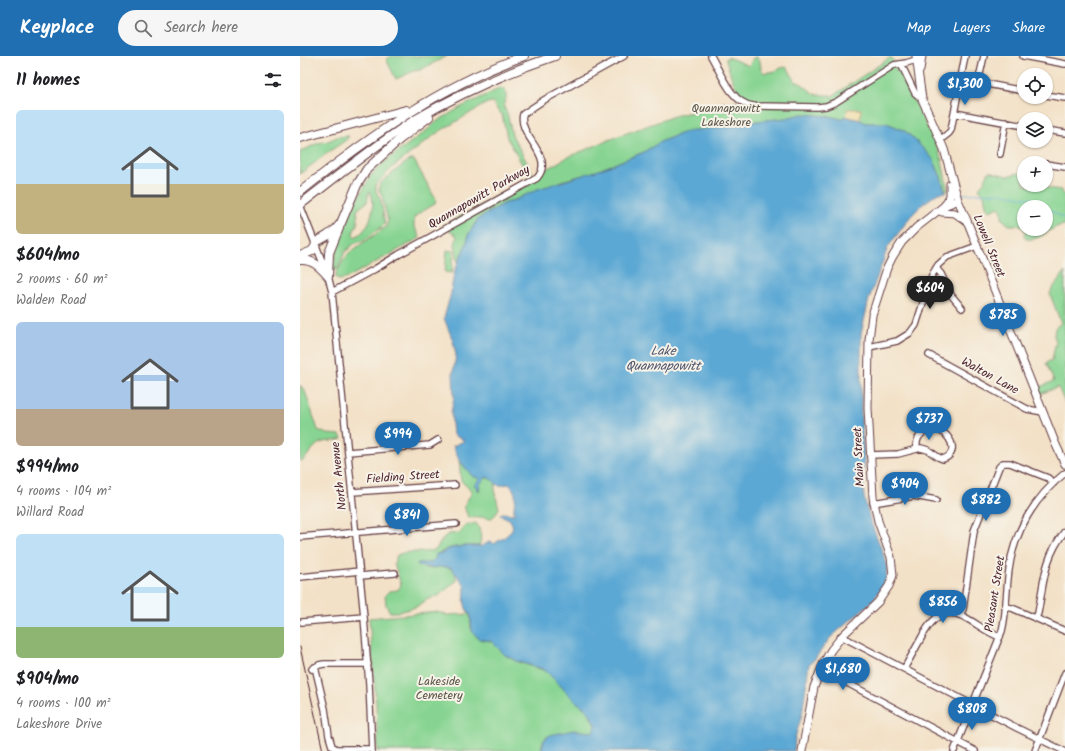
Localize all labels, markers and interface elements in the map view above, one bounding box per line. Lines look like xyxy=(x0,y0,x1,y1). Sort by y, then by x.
search box xyxy=(118,10,398,46)
text: Keyplace xyxy=(20,13,94,43)
text: Search here xyxy=(164,16,238,40)
icon: search xyxy=(132,17,154,39)
text: Map xyxy=(907,17,931,39)
text: Layers xyxy=(953,17,991,39)
text: Share xyxy=(1013,17,1045,39)
text: 11 homes xyxy=(16,67,80,94)
map controls xyxy=(1017,68,1053,236)
button: locate xyxy=(1017,68,1053,104)
icon: filters xyxy=(262,69,284,91)
pin: $1,300 xyxy=(932,72,998,106)
text: $1,300 xyxy=(947,74,983,95)
park label: Quannapowitt Lakeshore xyxy=(692,99,761,132)
button: layers xyxy=(1017,112,1053,148)
icon: home xyxy=(114,136,186,208)
button: + xyxy=(1017,156,1053,192)
street label: Quannapowitt Parkway xyxy=(425,160,534,234)
button: − xyxy=(1017,200,1053,236)
street label: Lowell Street xyxy=(968,212,1010,281)
text: $604/mo xyxy=(16,242,80,269)
text: 2 rooms · 60 m² xyxy=(16,269,108,290)
pin: $604 xyxy=(906,276,954,310)
text: $604 xyxy=(916,278,944,299)
text: Walden Road xyxy=(16,290,86,311)
pin: $785 xyxy=(979,303,1027,337)
text: $785 xyxy=(989,305,1017,326)
water label: Lake Quannapowitt xyxy=(626,341,702,377)
icon: home xyxy=(114,348,186,420)
street label: Walton Lane xyxy=(958,352,1023,400)
pin: $737 xyxy=(905,407,953,441)
text: $737 xyxy=(915,409,943,430)
pin: $994 xyxy=(374,422,422,456)
text: $994 xyxy=(384,424,412,445)
street label: Main Street xyxy=(848,426,870,487)
street label: North Avenue xyxy=(326,440,352,511)
text: $994/mo xyxy=(16,454,79,481)
street label: Fielding Street xyxy=(366,465,441,489)
pin: $904 xyxy=(881,472,929,506)
text: $904 xyxy=(891,474,919,495)
text: 4 rooms · 104 m² xyxy=(16,481,111,502)
pin: $882 xyxy=(962,488,1010,522)
text: $882 xyxy=(971,490,1001,511)
text: Willard Road xyxy=(16,502,84,523)
pin: $841 xyxy=(383,503,431,537)
text: $841 xyxy=(394,505,420,526)
street label: Pleasant Street xyxy=(980,554,1011,634)
icon: home xyxy=(114,560,186,632)
pin: $856 xyxy=(919,590,967,624)
text: $856 xyxy=(929,592,958,613)
pin: $1,680 xyxy=(810,657,876,691)
text: $1,680 xyxy=(825,659,861,680)
text: $904/mo xyxy=(16,666,79,693)
park label: Lakeside Cemetery xyxy=(415,672,463,705)
text: 4 rooms · 100 m² xyxy=(16,693,111,714)
pin: $808 xyxy=(948,697,996,731)
text: $808 xyxy=(957,699,987,720)
text: Lakeshore Drive xyxy=(16,714,102,735)

